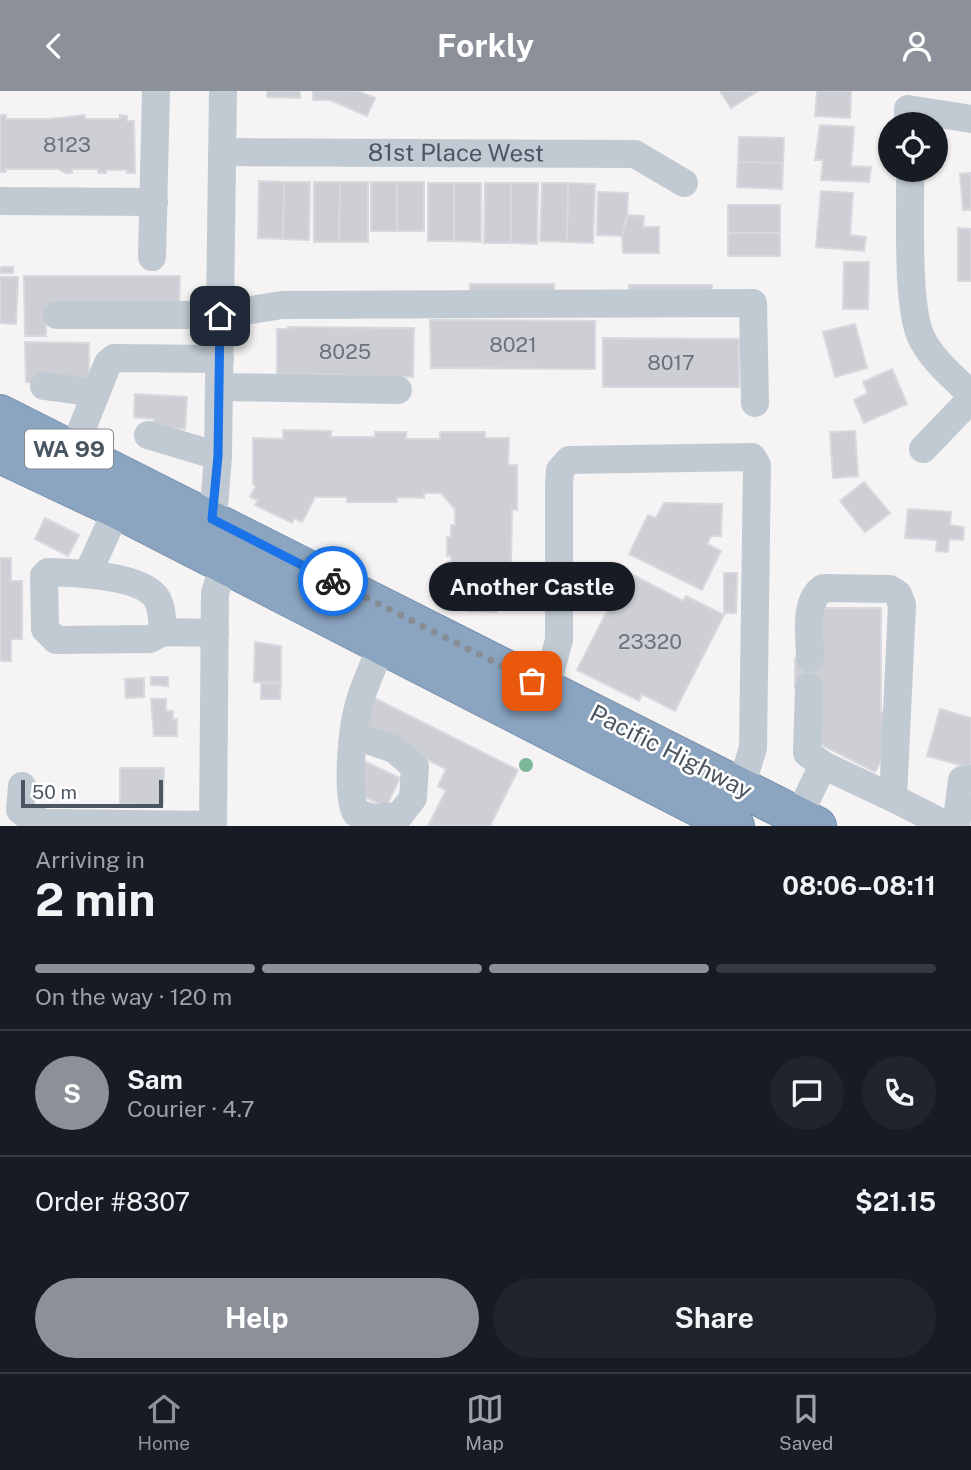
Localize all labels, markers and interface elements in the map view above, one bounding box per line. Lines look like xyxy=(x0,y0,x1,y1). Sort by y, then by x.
icon: back xyxy=(35,27,73,65)
text: Forkly xyxy=(437,27,534,64)
icon: person xyxy=(898,27,936,65)
map controls xyxy=(878,112,948,182)
button: locate xyxy=(878,112,948,182)
house number: 8123 xyxy=(43,132,91,157)
street label: 81st Place West xyxy=(368,138,544,167)
pin xyxy=(190,286,250,346)
icon: home xyxy=(201,297,239,335)
house number: 8021 xyxy=(489,332,537,357)
house number: 8025 xyxy=(319,339,371,364)
house number: 8017 xyxy=(647,350,695,375)
road number: WA 99 xyxy=(25,429,113,469)
courier xyxy=(298,546,368,616)
icon: bike xyxy=(314,562,352,600)
callout: Another Castle xyxy=(429,562,635,611)
text: Another Castle xyxy=(449,573,615,600)
house number: 23320 xyxy=(618,629,682,654)
pin xyxy=(502,651,562,711)
icon: bag xyxy=(513,662,551,700)
street label: Pacific Highway xyxy=(586,698,757,804)
scale bar xyxy=(21,777,163,809)
text: 50 m xyxy=(32,781,77,803)
text: Arriving in xyxy=(35,846,145,873)
text: 08:06–08:11 xyxy=(782,870,936,901)
text: 2 min xyxy=(35,872,155,926)
text: On the way · 120 m xyxy=(35,983,232,1010)
button: chat xyxy=(770,1056,844,1130)
button: phone xyxy=(862,1056,936,1130)
text: Sam xyxy=(127,1064,183,1095)
text: S xyxy=(63,1078,81,1109)
text: Courier · 4.7 xyxy=(127,1095,255,1122)
text: Order #8307 xyxy=(35,1186,190,1217)
text: $21.15 xyxy=(855,1186,936,1217)
button: Help xyxy=(35,1278,479,1358)
button: Share xyxy=(493,1278,936,1358)
tab: Home xyxy=(138,1390,190,1454)
tab: Map xyxy=(465,1390,504,1454)
tab: Saved xyxy=(779,1390,833,1454)

